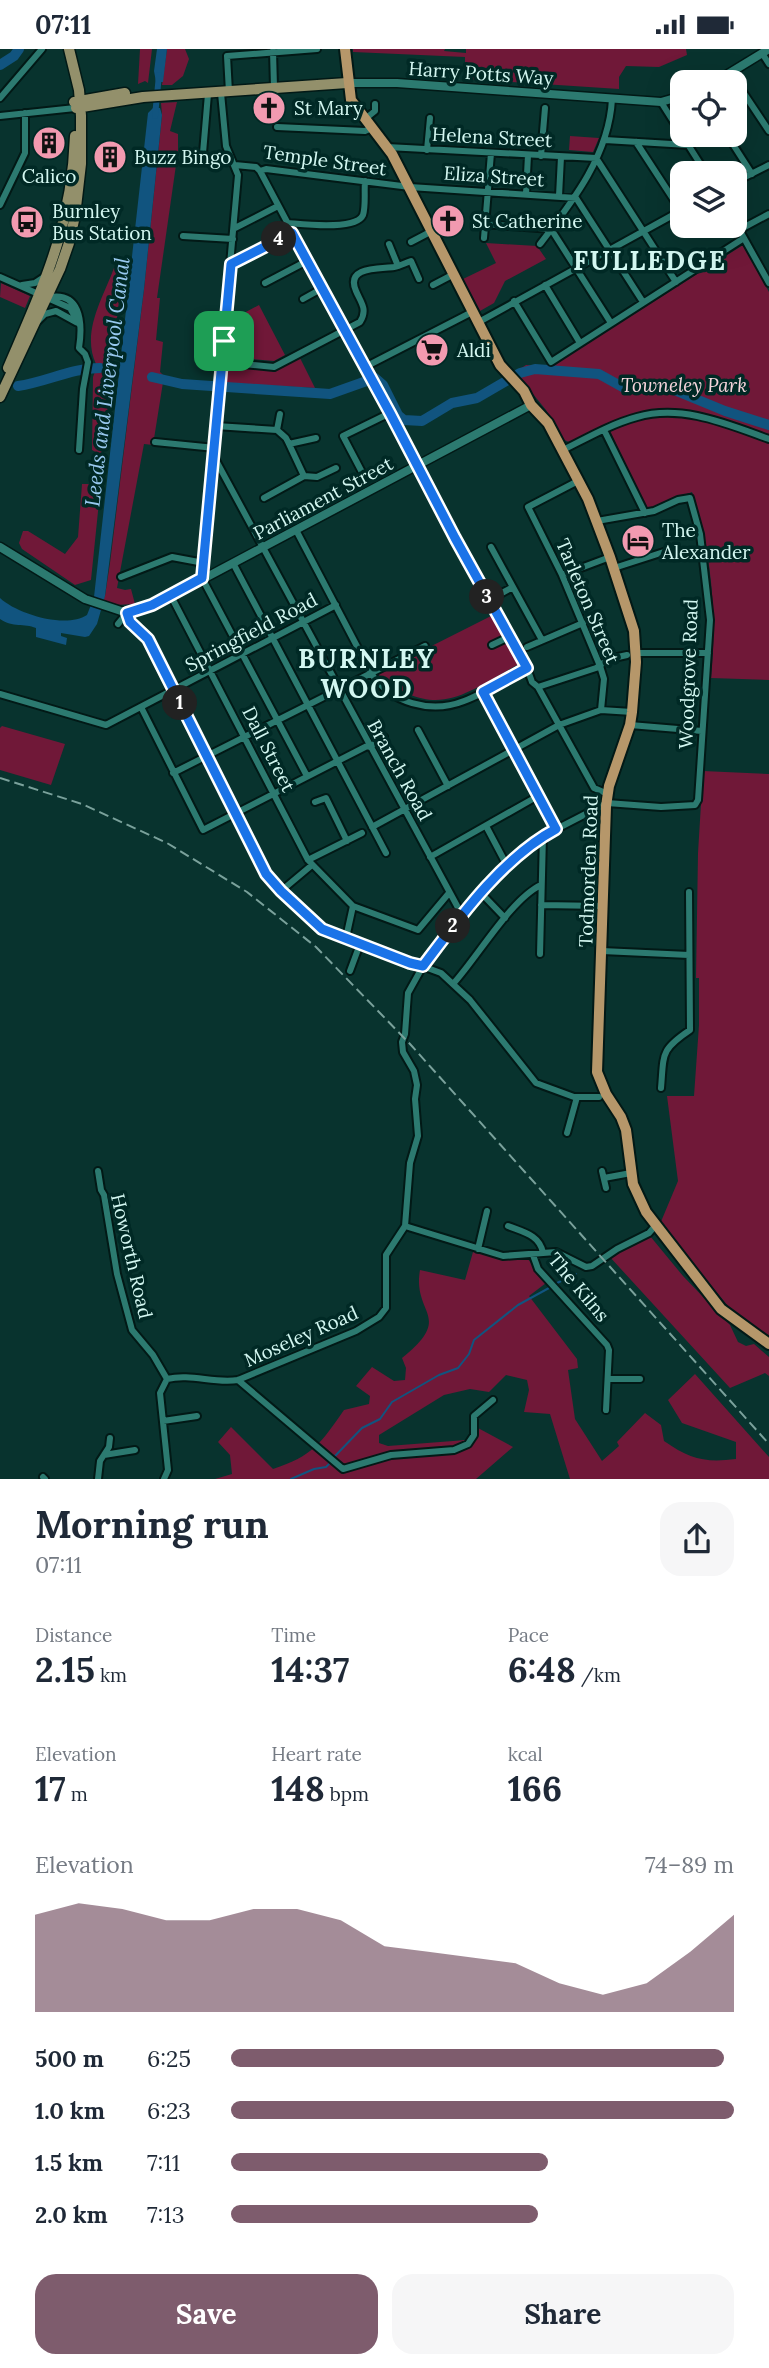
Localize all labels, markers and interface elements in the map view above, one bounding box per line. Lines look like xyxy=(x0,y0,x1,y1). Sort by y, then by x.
text: 07:11 xyxy=(35,8,91,41)
street label: Harry Potts Way xyxy=(408,56,554,90)
map controls xyxy=(670,70,747,238)
button: locate xyxy=(670,70,747,147)
church icon: St Mary xyxy=(250,89,288,127)
place label: St Mary xyxy=(294,96,363,120)
street label: Helena Street xyxy=(431,122,553,152)
building icon: Calico xyxy=(30,124,68,162)
building icon: Buzz Bingo xyxy=(91,138,129,176)
street label: Temple Street xyxy=(262,139,389,181)
place label: Buzz Bingo xyxy=(134,145,231,169)
street label: Eliza Street xyxy=(443,161,546,192)
button: layers xyxy=(670,161,747,238)
place label: Calico xyxy=(22,164,76,188)
place label: Burnley Bus Station xyxy=(52,199,152,245)
church icon: St Catherine xyxy=(429,202,467,240)
bus stop icon: Burnley Bus Station xyxy=(8,203,46,241)
place label: St Catherine xyxy=(472,209,582,233)
pin: 4 xyxy=(262,221,296,257)
text: 4 xyxy=(273,226,284,250)
district label: FULLEDGE xyxy=(573,244,727,277)
water label: Leeds and Liverpool Canal xyxy=(78,256,136,508)
pin xyxy=(194,311,254,371)
icon: arrive xyxy=(205,322,243,360)
supermarket icon: Aldi xyxy=(413,331,451,369)
place label: Aldi xyxy=(456,338,491,362)
park label: Towneley Park xyxy=(621,373,747,397)
street label: Parliament Street xyxy=(249,451,397,545)
place label: The Alexander xyxy=(661,518,751,564)
hotel icon: The Alexander xyxy=(619,522,657,560)
street label: Tarleton Street xyxy=(551,535,625,668)
pin: 3 xyxy=(470,579,504,615)
text: 3 xyxy=(481,584,492,608)
street label: Springfield Road xyxy=(181,587,321,677)
street label: Woodgrove Road xyxy=(673,598,703,750)
district label: BURNLEY WOOD xyxy=(298,642,436,705)
pin: 1 xyxy=(162,685,198,721)
text: 1 xyxy=(176,690,183,714)
street label: Dall Street xyxy=(237,702,301,796)
street label: Branch Road xyxy=(362,715,438,825)
street label: Todmorden Road xyxy=(573,795,603,947)
pin: 2 xyxy=(435,909,470,943)
text: 2 xyxy=(447,913,458,937)
street label: Howorth Road xyxy=(106,1191,158,1321)
street label: The Kilns xyxy=(543,1248,615,1327)
street label: Moseley Road xyxy=(240,1300,362,1372)
text: Morning run xyxy=(35,1500,269,1548)
button: share xyxy=(660,1502,734,1576)
text: 07:11 xyxy=(35,1550,82,1579)
text: Distance xyxy=(35,1623,112,1647)
text: Time xyxy=(271,1623,316,1647)
text: Pace xyxy=(508,1623,549,1647)
text: 2.15 xyxy=(35,1647,95,1692)
text: 14:37 xyxy=(271,1647,349,1692)
text: 6:48 xyxy=(508,1647,576,1692)
text: km xyxy=(95,1663,127,1687)
text: /km xyxy=(576,1663,621,1687)
text: Elevation xyxy=(35,1742,117,1766)
text: Heart rate xyxy=(271,1742,362,1766)
text: kcal xyxy=(508,1742,543,1766)
text: 17 xyxy=(35,1766,66,1811)
text: 148 xyxy=(271,1766,325,1811)
text: 166 xyxy=(508,1766,562,1811)
text: m xyxy=(66,1782,88,1806)
text: bpm xyxy=(325,1782,369,1806)
text: Elevation xyxy=(35,1850,134,1879)
text: 74–89 m xyxy=(645,1850,734,1879)
text: 500 m xyxy=(35,2044,104,2073)
text: 6:25 xyxy=(147,2044,191,2073)
text: 1.0 km xyxy=(35,2096,105,2125)
text: 6:23 xyxy=(147,2096,191,2125)
text: 1.5 km xyxy=(35,2148,103,2177)
text: 7:11 xyxy=(147,2148,180,2177)
text: 2.0 km xyxy=(35,2200,108,2229)
text: 7:13 xyxy=(147,2200,185,2229)
button: Save xyxy=(35,2274,378,2354)
button: Share xyxy=(392,2274,734,2354)

